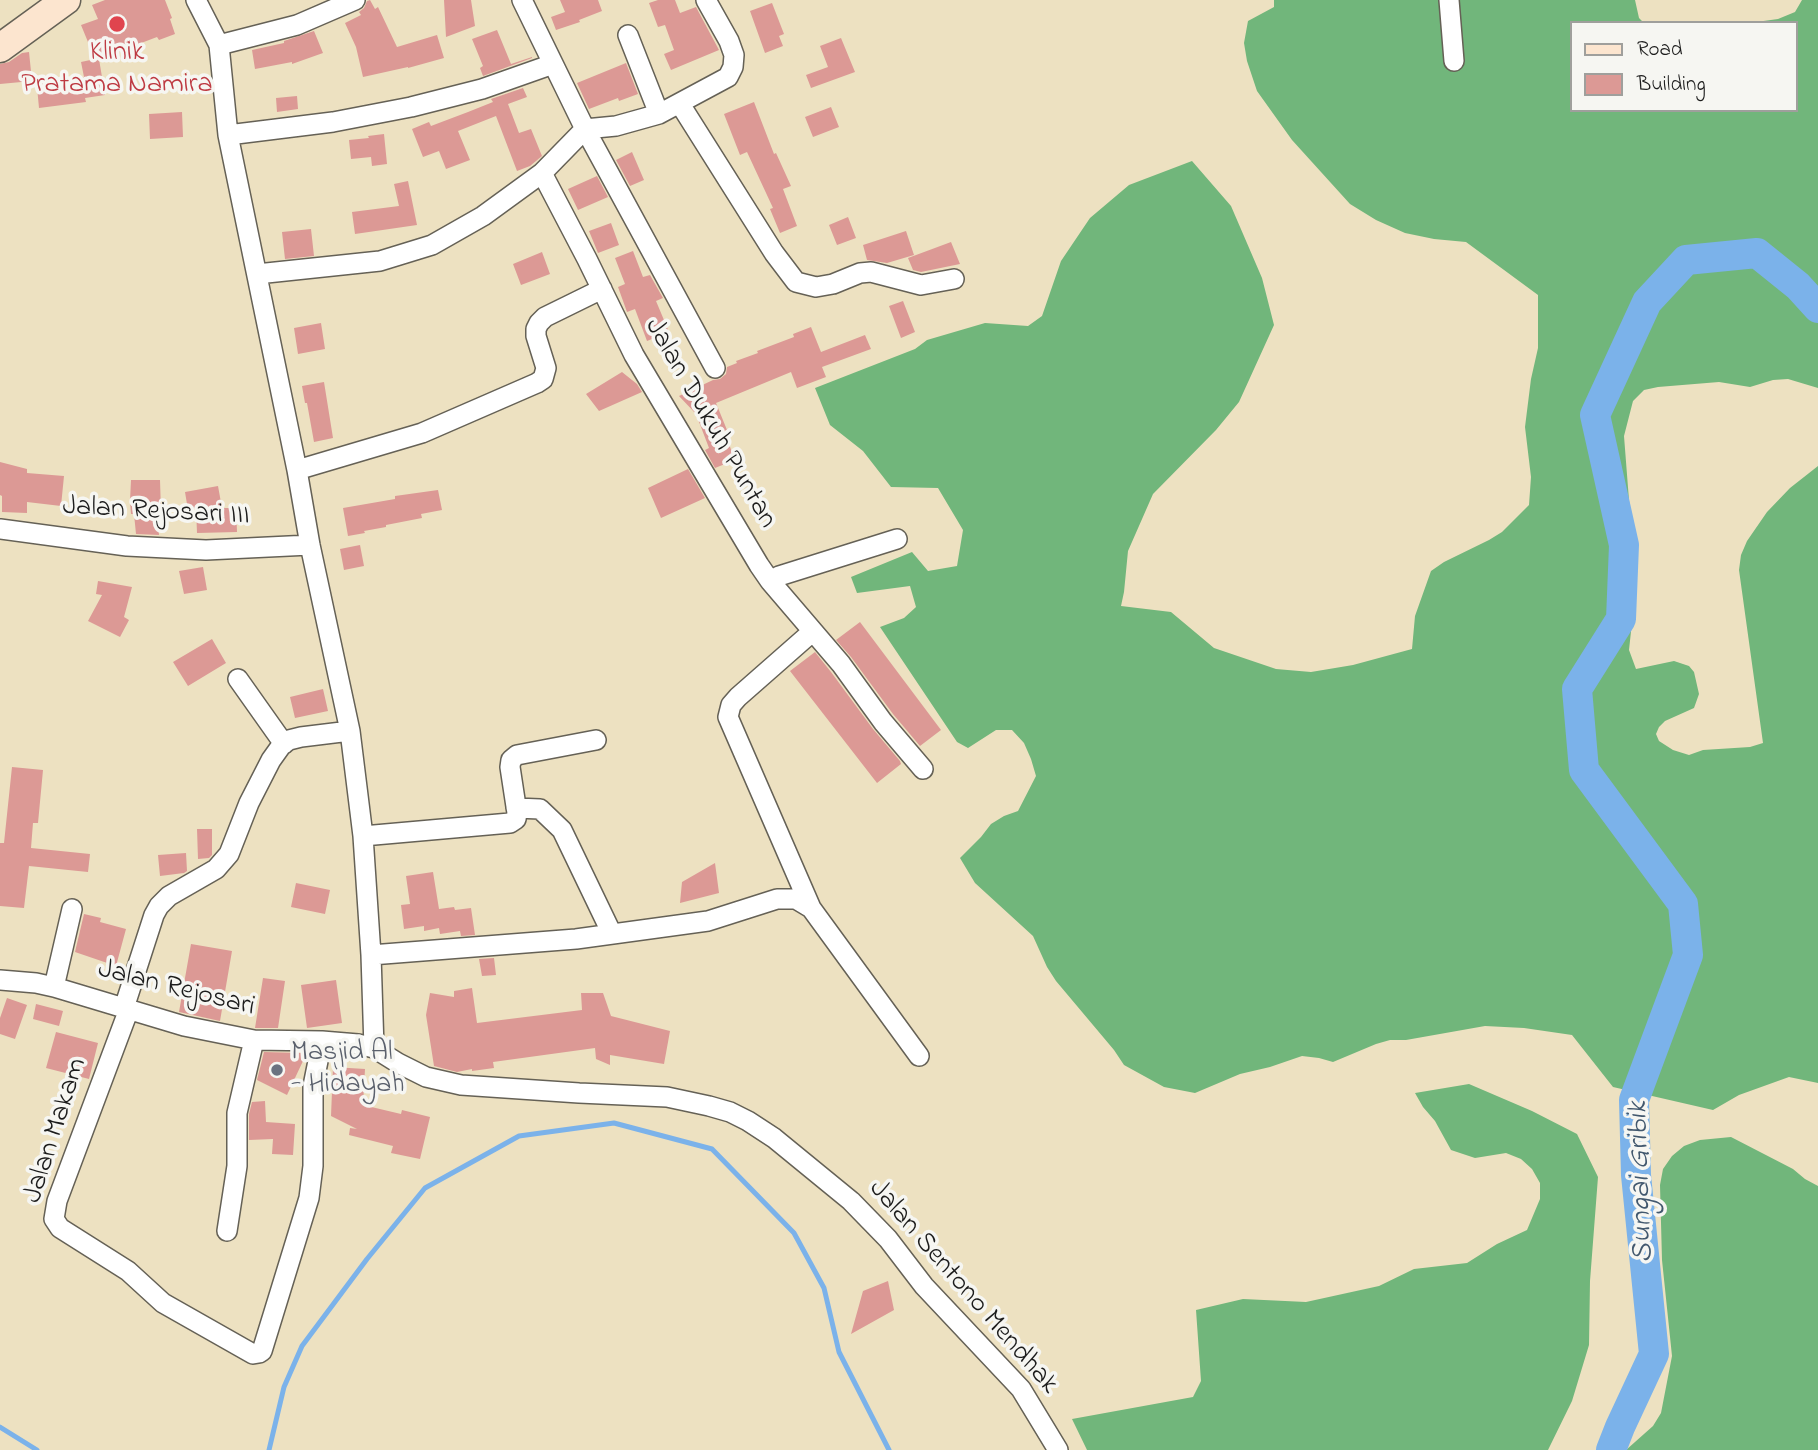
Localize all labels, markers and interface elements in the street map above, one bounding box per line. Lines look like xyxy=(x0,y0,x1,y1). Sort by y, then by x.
marker: Klinik Pratama Namira xyxy=(107,14,127,34)
legend xyxy=(1570,21,1797,112)
text: Road xyxy=(1637,35,1683,65)
place label: Klinik Pratama Namira xyxy=(21,37,213,103)
text: Building xyxy=(1637,70,1706,100)
street label: Jalan Dukuh Puntan xyxy=(635,313,783,535)
street label: Jalan Rejosari III xyxy=(62,491,250,535)
street label: Jalan Rejosari xyxy=(94,954,258,1026)
place label: Masjid Al - Hidayah xyxy=(291,1037,405,1103)
street label: Jalan Makam xyxy=(18,1054,96,1208)
marker: Masjid Al - Hidayah xyxy=(269,1062,285,1078)
water label: Sungai Gribik xyxy=(1622,1101,1664,1263)
street label: Jalan Sentono Mendhak xyxy=(860,1174,1064,1402)

